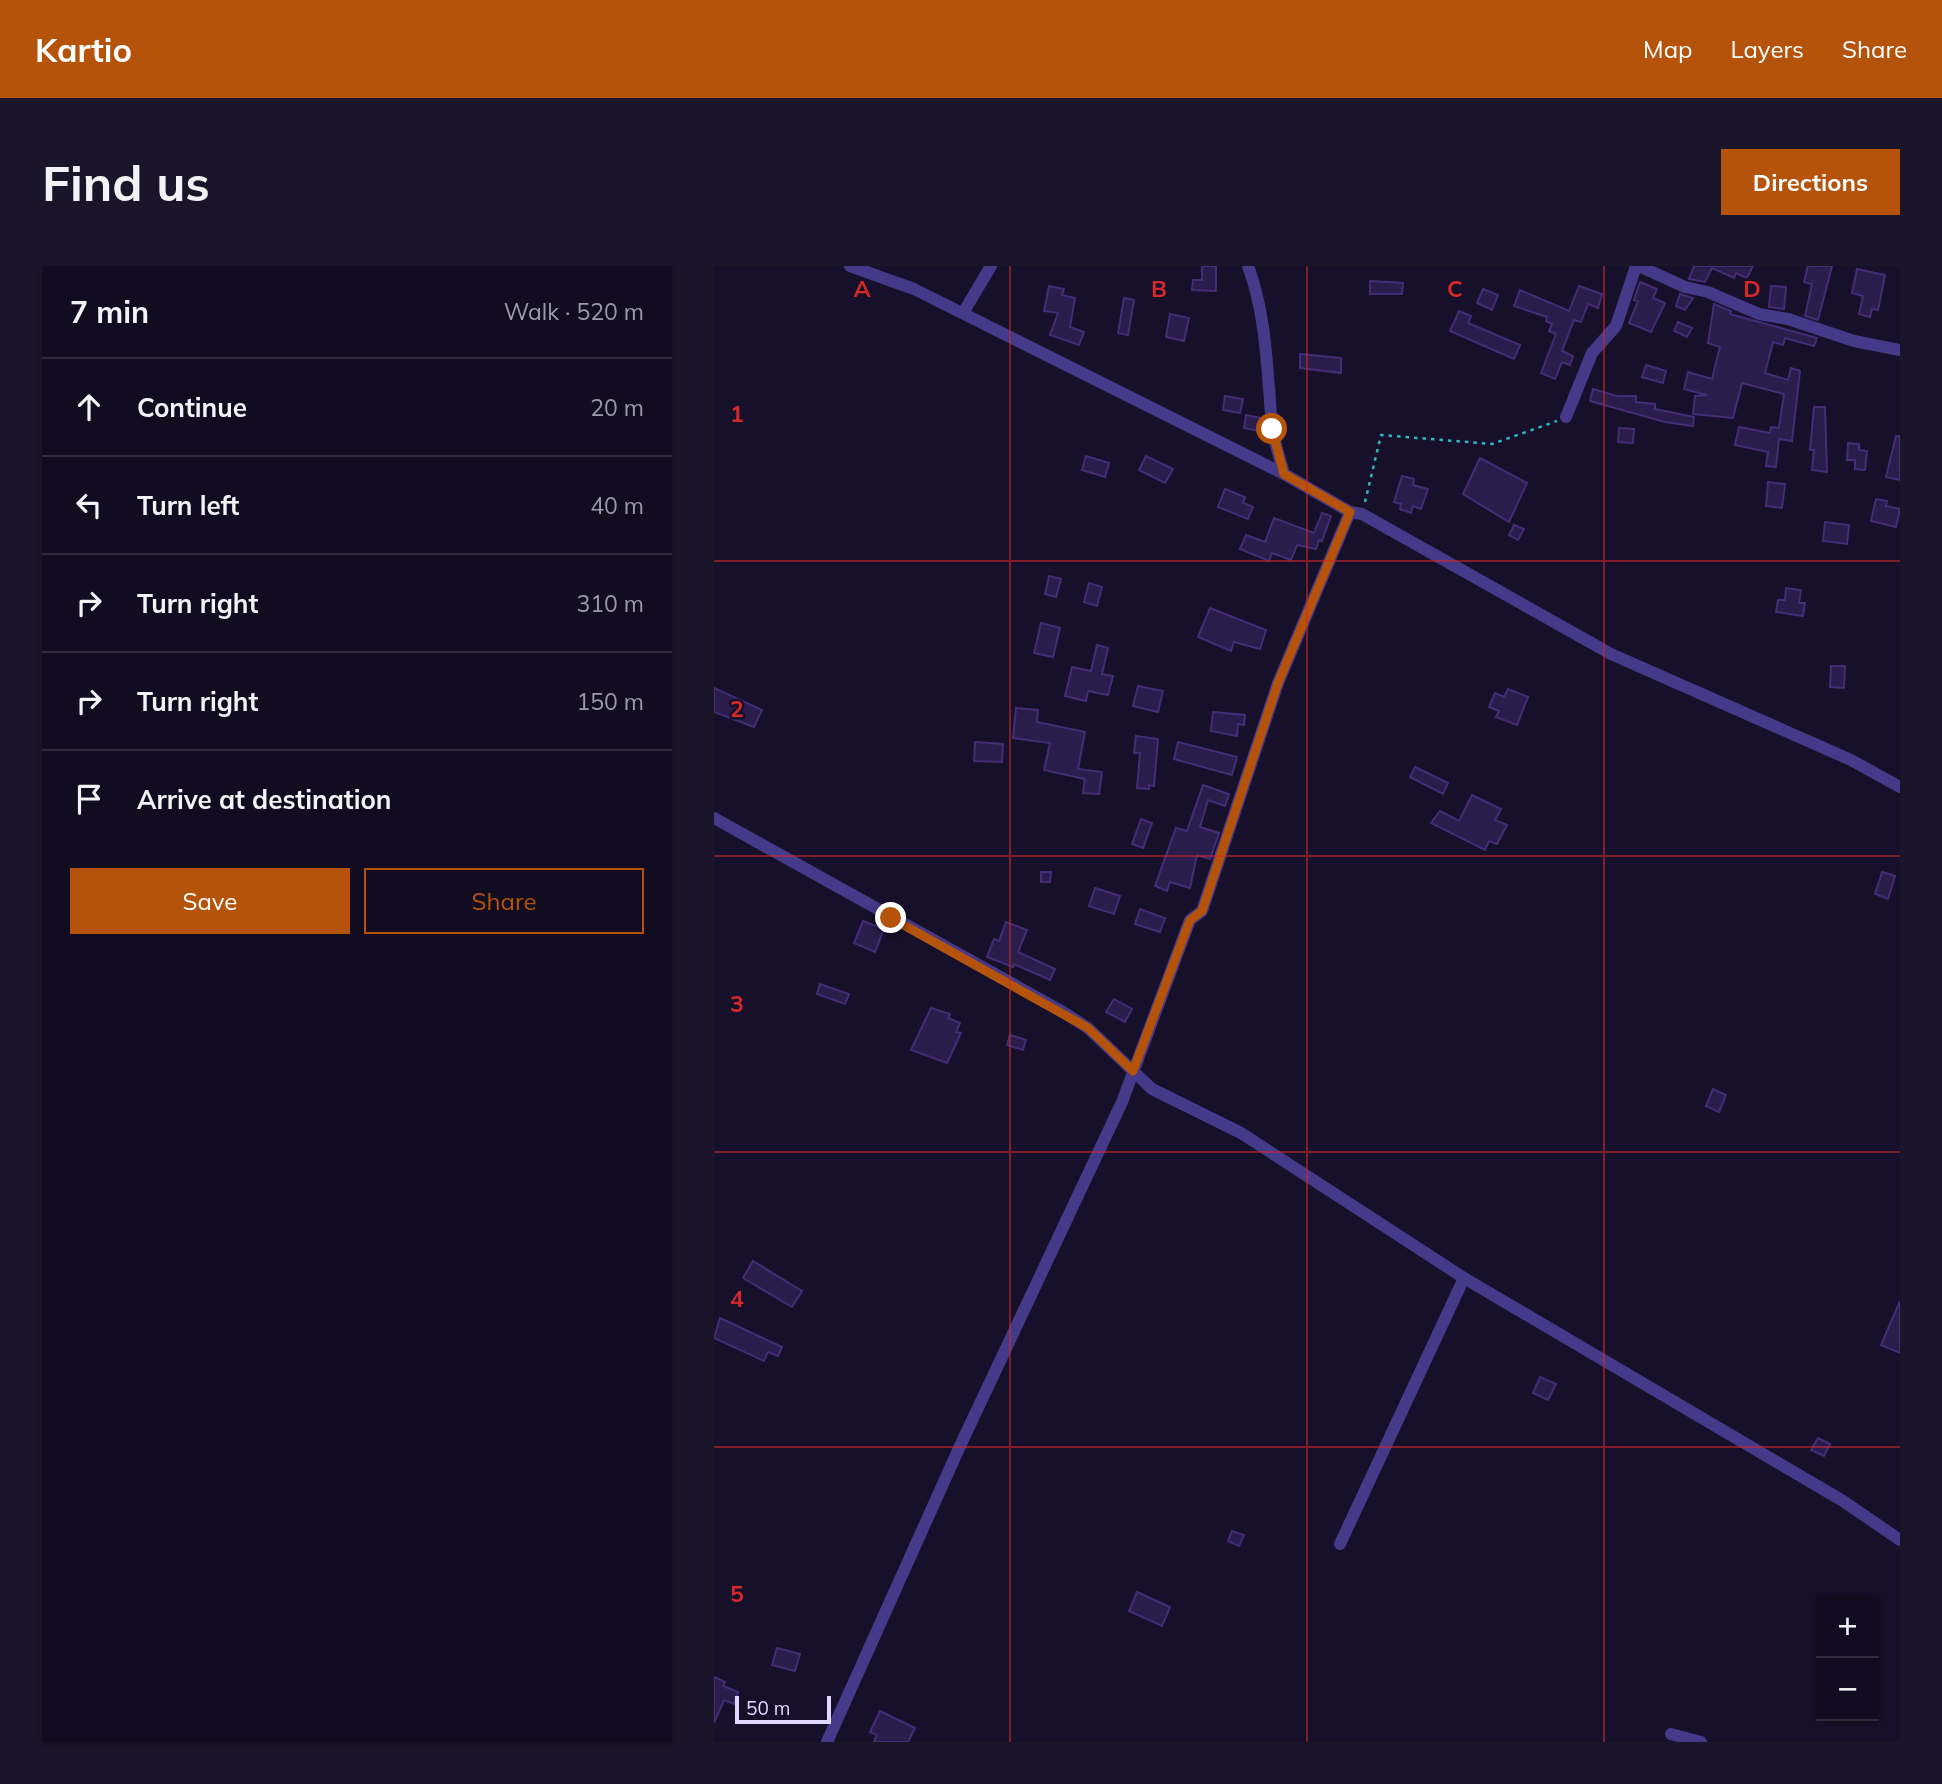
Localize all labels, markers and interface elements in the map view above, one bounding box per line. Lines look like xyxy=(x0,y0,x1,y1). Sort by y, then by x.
text: Kartio xyxy=(35,29,132,70)
text: Map xyxy=(1643,34,1692,64)
text: Layers xyxy=(1730,34,1804,64)
text: Share xyxy=(1842,34,1907,64)
button: Directions xyxy=(1721,149,1900,215)
text: Find us xyxy=(42,152,210,213)
text: A xyxy=(853,274,871,303)
text: B xyxy=(1151,274,1167,303)
text: C xyxy=(1447,274,1463,303)
text: D xyxy=(1743,274,1761,303)
text: 7 min xyxy=(70,293,149,331)
text: Walk · 520 m xyxy=(504,297,644,326)
icon: ahead xyxy=(70,388,108,426)
text: Continue xyxy=(137,391,247,424)
text: 20 m xyxy=(590,393,644,422)
text: 1 xyxy=(730,399,744,428)
route start xyxy=(1256,413,1287,444)
icon: left xyxy=(70,486,108,524)
text: Turn left xyxy=(137,489,239,522)
text: 40 m xyxy=(590,491,644,520)
icon: right xyxy=(70,584,108,622)
text: Turn right xyxy=(137,587,258,620)
text: 310 m xyxy=(576,589,644,618)
icon: right xyxy=(70,682,108,720)
text: Turn right xyxy=(137,685,258,718)
text: 150 m xyxy=(576,687,644,716)
text: 2 xyxy=(730,694,744,723)
icon: arrive xyxy=(70,780,108,818)
text: Arrive at destination xyxy=(137,783,392,816)
button: Save xyxy=(70,868,350,934)
button: Share xyxy=(364,868,644,934)
route end xyxy=(875,902,906,933)
text: 3 xyxy=(730,989,744,1018)
text: 4 xyxy=(730,1284,744,1313)
text: 5 xyxy=(730,1579,744,1608)
map controls xyxy=(1816,1595,1879,1721)
button: + xyxy=(1816,1595,1879,1658)
button: − xyxy=(1816,1658,1879,1721)
scale bar xyxy=(735,1693,831,1725)
text: 50 m xyxy=(746,1696,790,1720)

